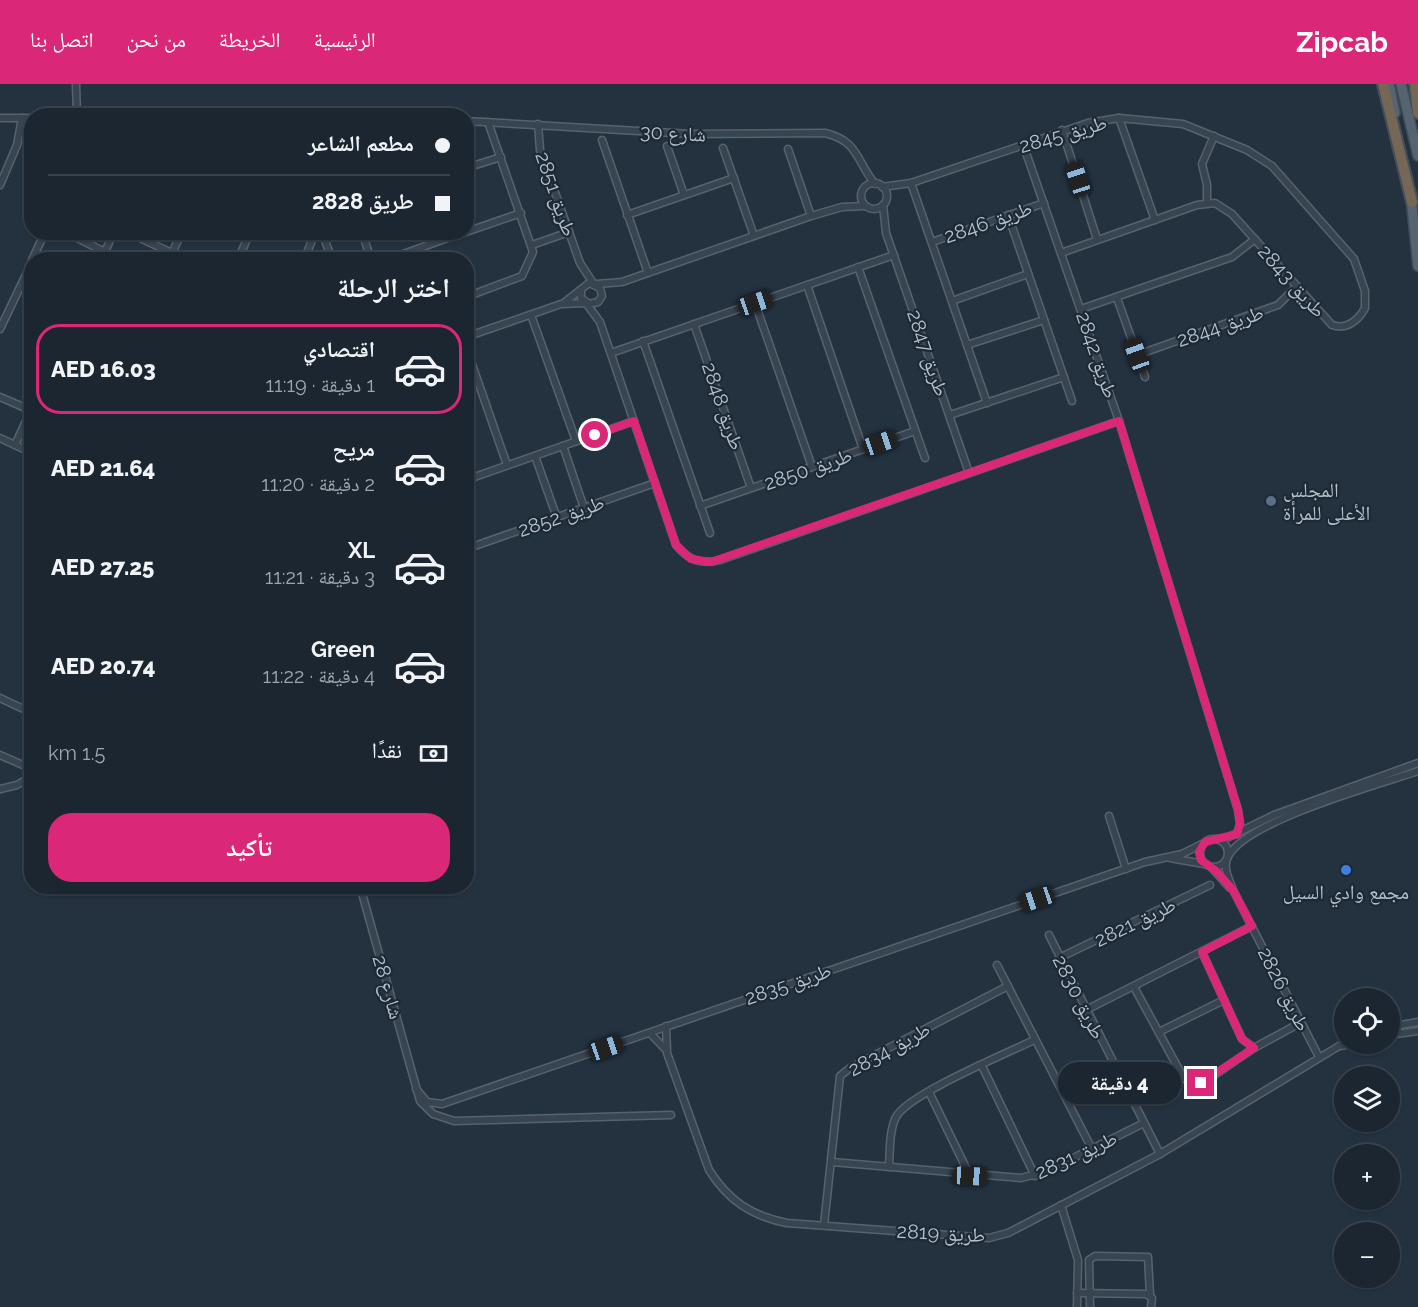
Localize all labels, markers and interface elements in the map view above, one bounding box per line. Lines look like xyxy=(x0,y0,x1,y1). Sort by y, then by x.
text: Zipcab xyxy=(1296,26,1388,59)
text: اتصل بنا xyxy=(30,27,94,52)
text: من نحن xyxy=(127,27,186,52)
text: الخريطة xyxy=(219,27,281,52)
text: الرئيسية xyxy=(314,27,376,52)
street label: طريق 2845 xyxy=(1016,110,1110,158)
street label: شارع 30 xyxy=(639,119,707,148)
text: مطعم الشاعر xyxy=(308,130,414,156)
street label: طريق 2851 xyxy=(530,149,582,239)
car xyxy=(1064,159,1092,199)
text: طريق 2828 xyxy=(312,188,414,214)
street label: طريق 2846 xyxy=(941,196,1035,248)
street label: طريق 2843 xyxy=(1253,240,1331,322)
text: اختر الرحلة xyxy=(337,272,450,303)
car xyxy=(735,289,775,317)
street label: طريق 2844 xyxy=(1173,300,1267,352)
street label: طريق 2847 xyxy=(902,307,954,399)
street label: طريق 2842 xyxy=(1071,309,1123,401)
car xyxy=(1122,335,1152,375)
text: اقتصادي xyxy=(303,336,375,362)
icon: car xyxy=(393,342,447,396)
text: AED 16.03 xyxy=(51,356,156,382)
street label: طريق 2848 xyxy=(697,359,749,453)
text: 1 دقيقة · 11:19 xyxy=(266,373,375,397)
route start xyxy=(581,421,608,448)
car xyxy=(860,429,900,457)
text: مريح xyxy=(332,435,375,461)
icon: car xyxy=(393,441,447,495)
street label: طريق 2850 xyxy=(761,443,855,495)
text: AED 21.64 xyxy=(51,455,155,481)
text: 2 دقيقة · 11:20 xyxy=(261,472,375,496)
place label: المجلس الأعلى للمرأة xyxy=(1283,478,1370,525)
street label: طريق 2852 xyxy=(515,490,607,542)
marker: المجلس الأعلى للمرأة xyxy=(1264,494,1278,508)
text: XL xyxy=(348,537,375,563)
icon: car xyxy=(393,540,447,594)
text: AED 27.25 xyxy=(51,554,154,580)
text: 3 دقيقة · 11:21 xyxy=(265,565,375,589)
text: Green xyxy=(311,636,375,662)
icon: car xyxy=(393,639,447,693)
text: AED 20.74 xyxy=(51,653,156,679)
text: 4 دقيقة · 11:22 xyxy=(263,664,375,688)
text: نقدًا xyxy=(372,737,402,763)
icon: cash xyxy=(417,737,450,770)
text: 1.5 km xyxy=(48,741,105,765)
button: تأكيد xyxy=(48,813,450,882)
marker: مجمع وادي السيل xyxy=(1339,863,1353,877)
place label: مجمع وادي السيل xyxy=(1283,880,1409,908)
car xyxy=(1017,885,1057,913)
street label: طريق 2821 xyxy=(1090,892,1180,952)
street label: طريق 2826 xyxy=(1253,943,1315,1035)
street label: طريق 2830 xyxy=(1048,951,1110,1043)
street label: شارع 28 xyxy=(366,952,409,1022)
street label: طريق 2835 xyxy=(742,958,834,1010)
map controls xyxy=(1334,988,1400,1288)
button: locate xyxy=(1334,988,1400,1054)
street label: طريق 2834 xyxy=(844,1017,934,1081)
car xyxy=(586,1034,626,1062)
callout: 4 دقيقة xyxy=(1057,1062,1180,1104)
button: layers xyxy=(1334,1066,1400,1132)
route end xyxy=(1187,1069,1214,1096)
text: 4 دقيقة xyxy=(1090,1071,1149,1095)
street label: طريق 2831 xyxy=(1031,1126,1121,1184)
button: + xyxy=(1334,1144,1400,1210)
car xyxy=(952,1166,988,1186)
street label: طريق 2819 xyxy=(896,1219,986,1247)
button: − xyxy=(1334,1222,1400,1288)

